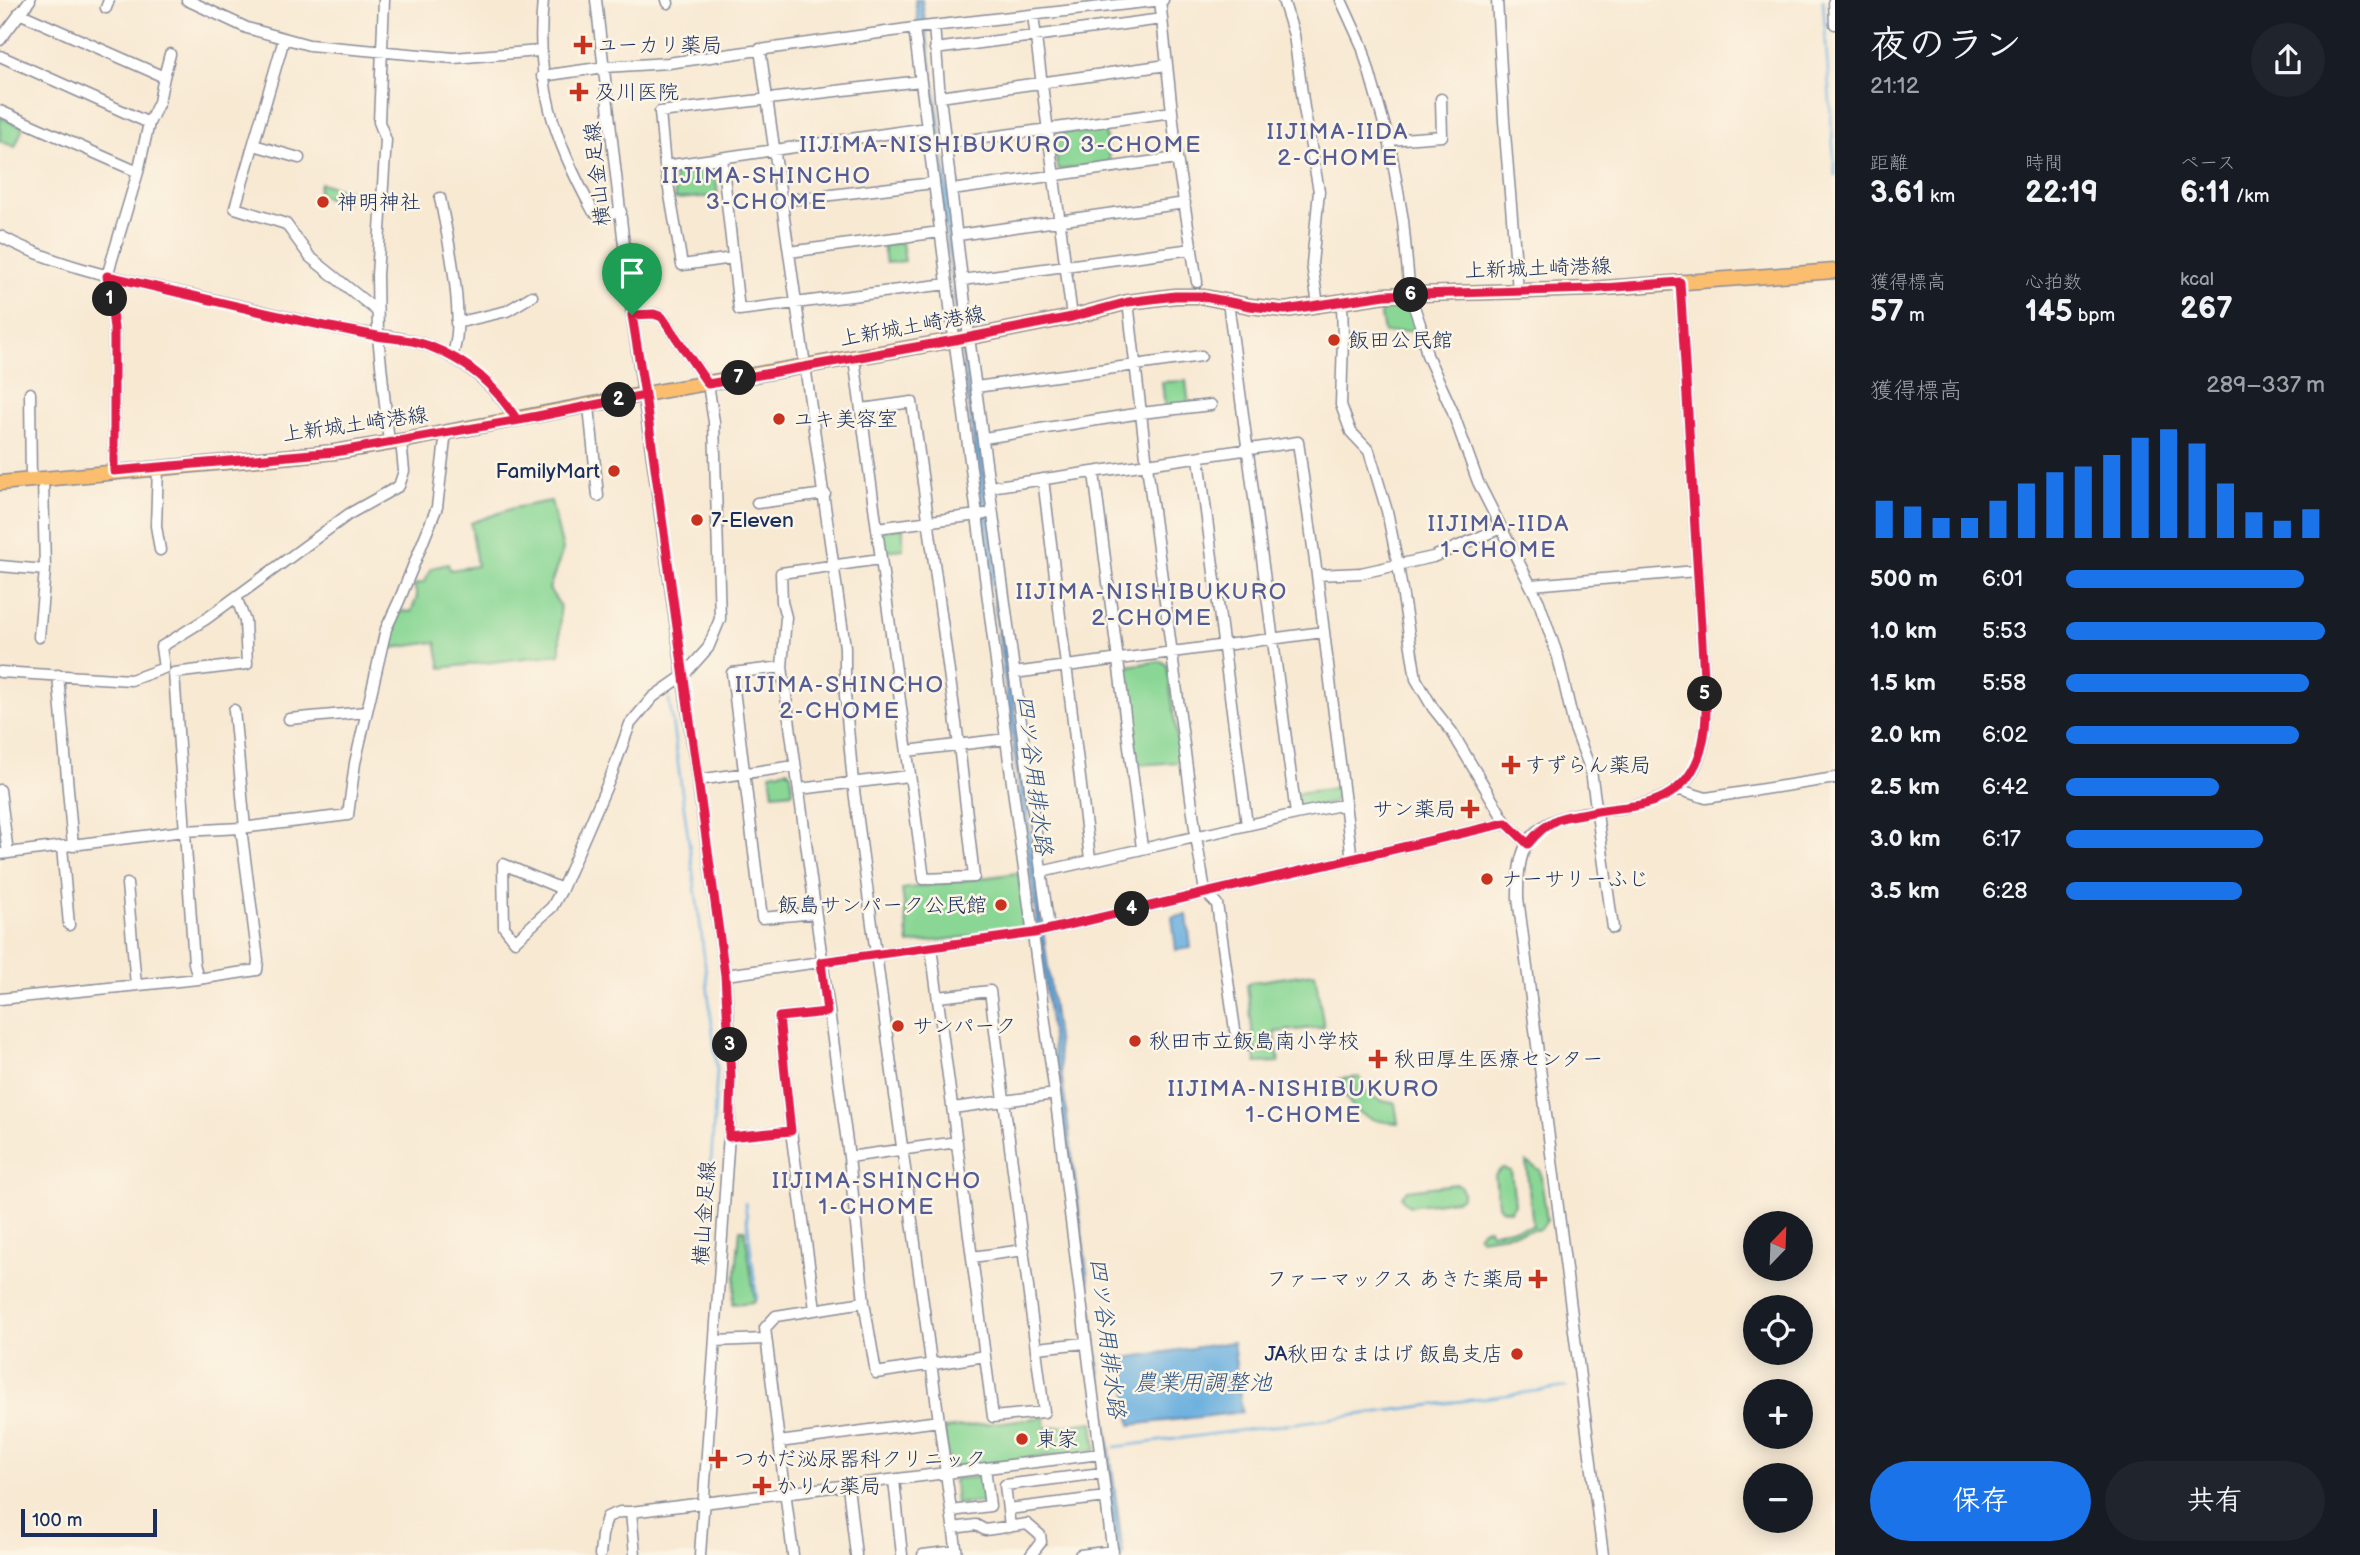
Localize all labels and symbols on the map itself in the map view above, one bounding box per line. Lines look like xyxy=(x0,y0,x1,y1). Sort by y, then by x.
place label: ユーカリ薬局 xyxy=(597,33,722,58)
marker: ユーカリ薬局 xyxy=(575,37,591,53)
place label: 及川医院 xyxy=(595,80,679,105)
marker: 及川医院 xyxy=(569,82,589,102)
district label: IIJIMA-IIDA 2-CHOME xyxy=(1267,118,1409,172)
street label: 横山金足線 xyxy=(580,120,615,227)
district label: IIJIMA-NISHIBUKURO 3-CHOME xyxy=(799,131,1203,159)
district label: IIJIMA-SHINCHO 3-CHOME xyxy=(662,162,872,216)
place label: 神明神社 xyxy=(337,190,421,215)
marker: 神明神社 xyxy=(315,194,331,210)
pin xyxy=(602,243,662,315)
street label: 上新城土崎港線 xyxy=(1464,253,1612,284)
pin: 6 xyxy=(1394,278,1428,312)
pin: 1 xyxy=(92,282,128,316)
street label: 上新城土崎港線 xyxy=(838,301,987,352)
place label: 飯田公民館 xyxy=(1348,328,1453,353)
marker: 飯田公民館 xyxy=(1326,332,1342,348)
pin: 7 xyxy=(722,360,756,396)
pin: 2 xyxy=(602,382,636,418)
street label: 上新城土崎港線 xyxy=(281,402,430,447)
place label: ユキ美容室 xyxy=(793,407,898,432)
marker: ユキ美容室 xyxy=(771,411,787,427)
place label: FamilyMart xyxy=(496,459,601,484)
marker: FamilyMart xyxy=(606,463,622,479)
place label: 7-Eleven xyxy=(711,508,794,533)
district label: IIJIMA-IIDA 1-CHOME xyxy=(1428,510,1570,564)
marker: 7-Eleven xyxy=(689,512,705,528)
district label: IIJIMA-NISHIBUKURO 2-CHOME xyxy=(1016,578,1288,632)
district label: IIJIMA-SHINCHO 2-CHOME xyxy=(735,671,945,725)
pin: 5 xyxy=(1688,676,1722,712)
water label: 四ツ谷用排水路 xyxy=(1010,694,1058,859)
place label: すずらん薬局 xyxy=(1525,753,1651,778)
marker: すずらん薬局 xyxy=(1503,757,1519,773)
place label: サン薬局 xyxy=(1372,797,1456,822)
marker: サン薬局 xyxy=(1462,801,1478,817)
place label: ナーサリーふじ xyxy=(1501,867,1649,892)
marker: ナーサリーふじ xyxy=(1479,871,1495,887)
pin: 4 xyxy=(1114,892,1150,926)
place label: 飯島サンパーク公民館 xyxy=(778,893,987,918)
marker: 飯島サンパーク公民館 xyxy=(993,897,1009,913)
place label: サンパーク xyxy=(912,1014,1016,1039)
marker: サンパーク xyxy=(890,1018,906,1034)
pin: 3 xyxy=(712,1028,748,1062)
place label: 秋田市立飯島南小学校 xyxy=(1149,1029,1359,1054)
marker: 秋田市立飯島南小学校 xyxy=(1127,1033,1143,1049)
place label: 秋田厚生医療センター xyxy=(1394,1047,1603,1072)
marker: 秋田厚生医療センター xyxy=(1368,1049,1388,1069)
district label: IIJIMA-NISHIBUKURO 1-CHOME xyxy=(1168,1075,1440,1129)
street label: 横山金足線 xyxy=(688,1160,721,1266)
district label: IIJIMA-SHINCHO 1-CHOME xyxy=(772,1167,982,1221)
north arrow xyxy=(1743,1211,1813,1281)
water label: 四ツ谷用排水路 xyxy=(1083,1257,1131,1422)
place label: ファーマックス あきた薬局 xyxy=(1266,1267,1524,1292)
marker: ファーマックス あきた薬局 xyxy=(1530,1271,1546,1287)
place label: JA秋田なまはげ 飯島支店 xyxy=(1264,1342,1503,1367)
marker: JA秋田なまはげ 飯島支店 xyxy=(1509,1346,1525,1362)
water label: 農業用調整池 xyxy=(1134,1369,1273,1397)
place label: 東家 xyxy=(1036,1427,1078,1452)
marker: 東家 xyxy=(1014,1431,1030,1447)
place label: つかだ泌尿器科クリニック xyxy=(734,1447,986,1472)
marker: つかだ泌尿器科クリニック xyxy=(708,1449,728,1469)
place label: かりん薬局 xyxy=(776,1474,881,1499)
marker: かりん薬局 xyxy=(754,1478,770,1494)
scale bar xyxy=(21,1506,158,1538)

